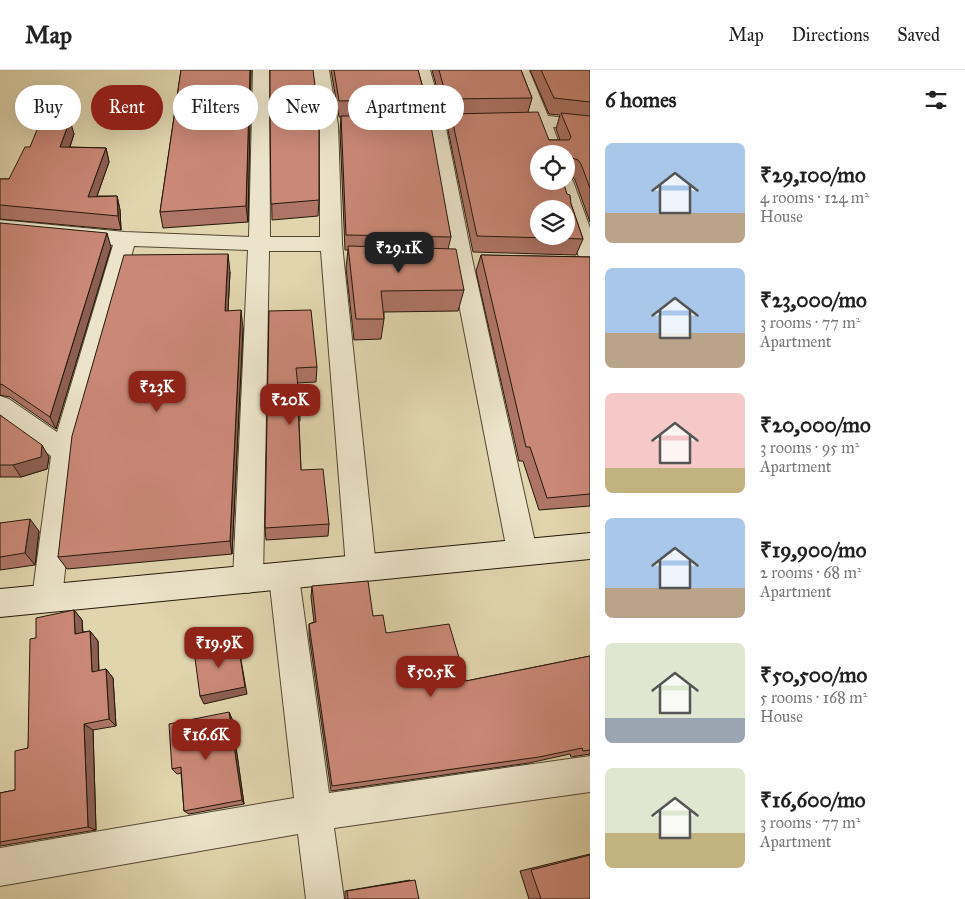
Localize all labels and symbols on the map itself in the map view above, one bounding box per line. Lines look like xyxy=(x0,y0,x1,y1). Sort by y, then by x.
pin: ₹29.1K xyxy=(358,232,440,274)
pin: ₹23K xyxy=(127,370,187,413)
pin: ₹20K xyxy=(260,384,320,426)
pin: ₹19.9K xyxy=(178,626,260,669)
pin: ₹50.5K xyxy=(390,656,472,698)
pin: ₹16.6K xyxy=(165,718,247,761)

